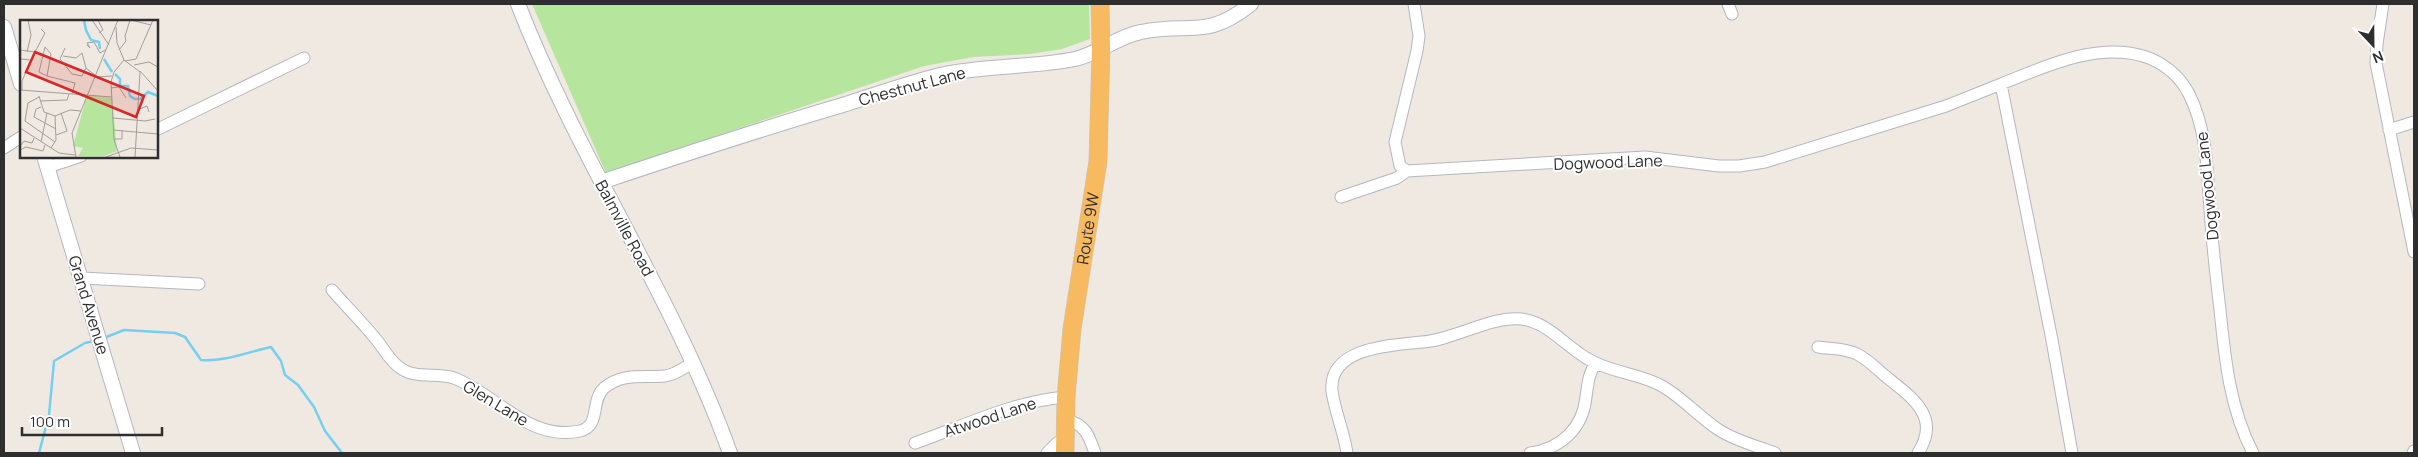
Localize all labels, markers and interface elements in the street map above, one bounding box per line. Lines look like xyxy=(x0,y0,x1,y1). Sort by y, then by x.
inset map xyxy=(20,20,158,158)
north arrow xyxy=(2348,20,2398,70)
text: N xyxy=(2370,47,2386,68)
street label: Chestnut Lane xyxy=(856,61,968,111)
street label: Dogwood Lane xyxy=(2190,131,2224,241)
street label: Dogwood Lane xyxy=(1553,149,1663,175)
street label: Balmville Road xyxy=(590,176,660,280)
street label: Route 9W xyxy=(1071,191,1104,266)
street label: Grand Avenue xyxy=(63,253,115,357)
street label: Glen Lane xyxy=(459,375,533,431)
street label: Atwood Lane xyxy=(941,392,1039,442)
scale bar xyxy=(22,404,162,436)
text: 100 m xyxy=(30,411,70,432)

